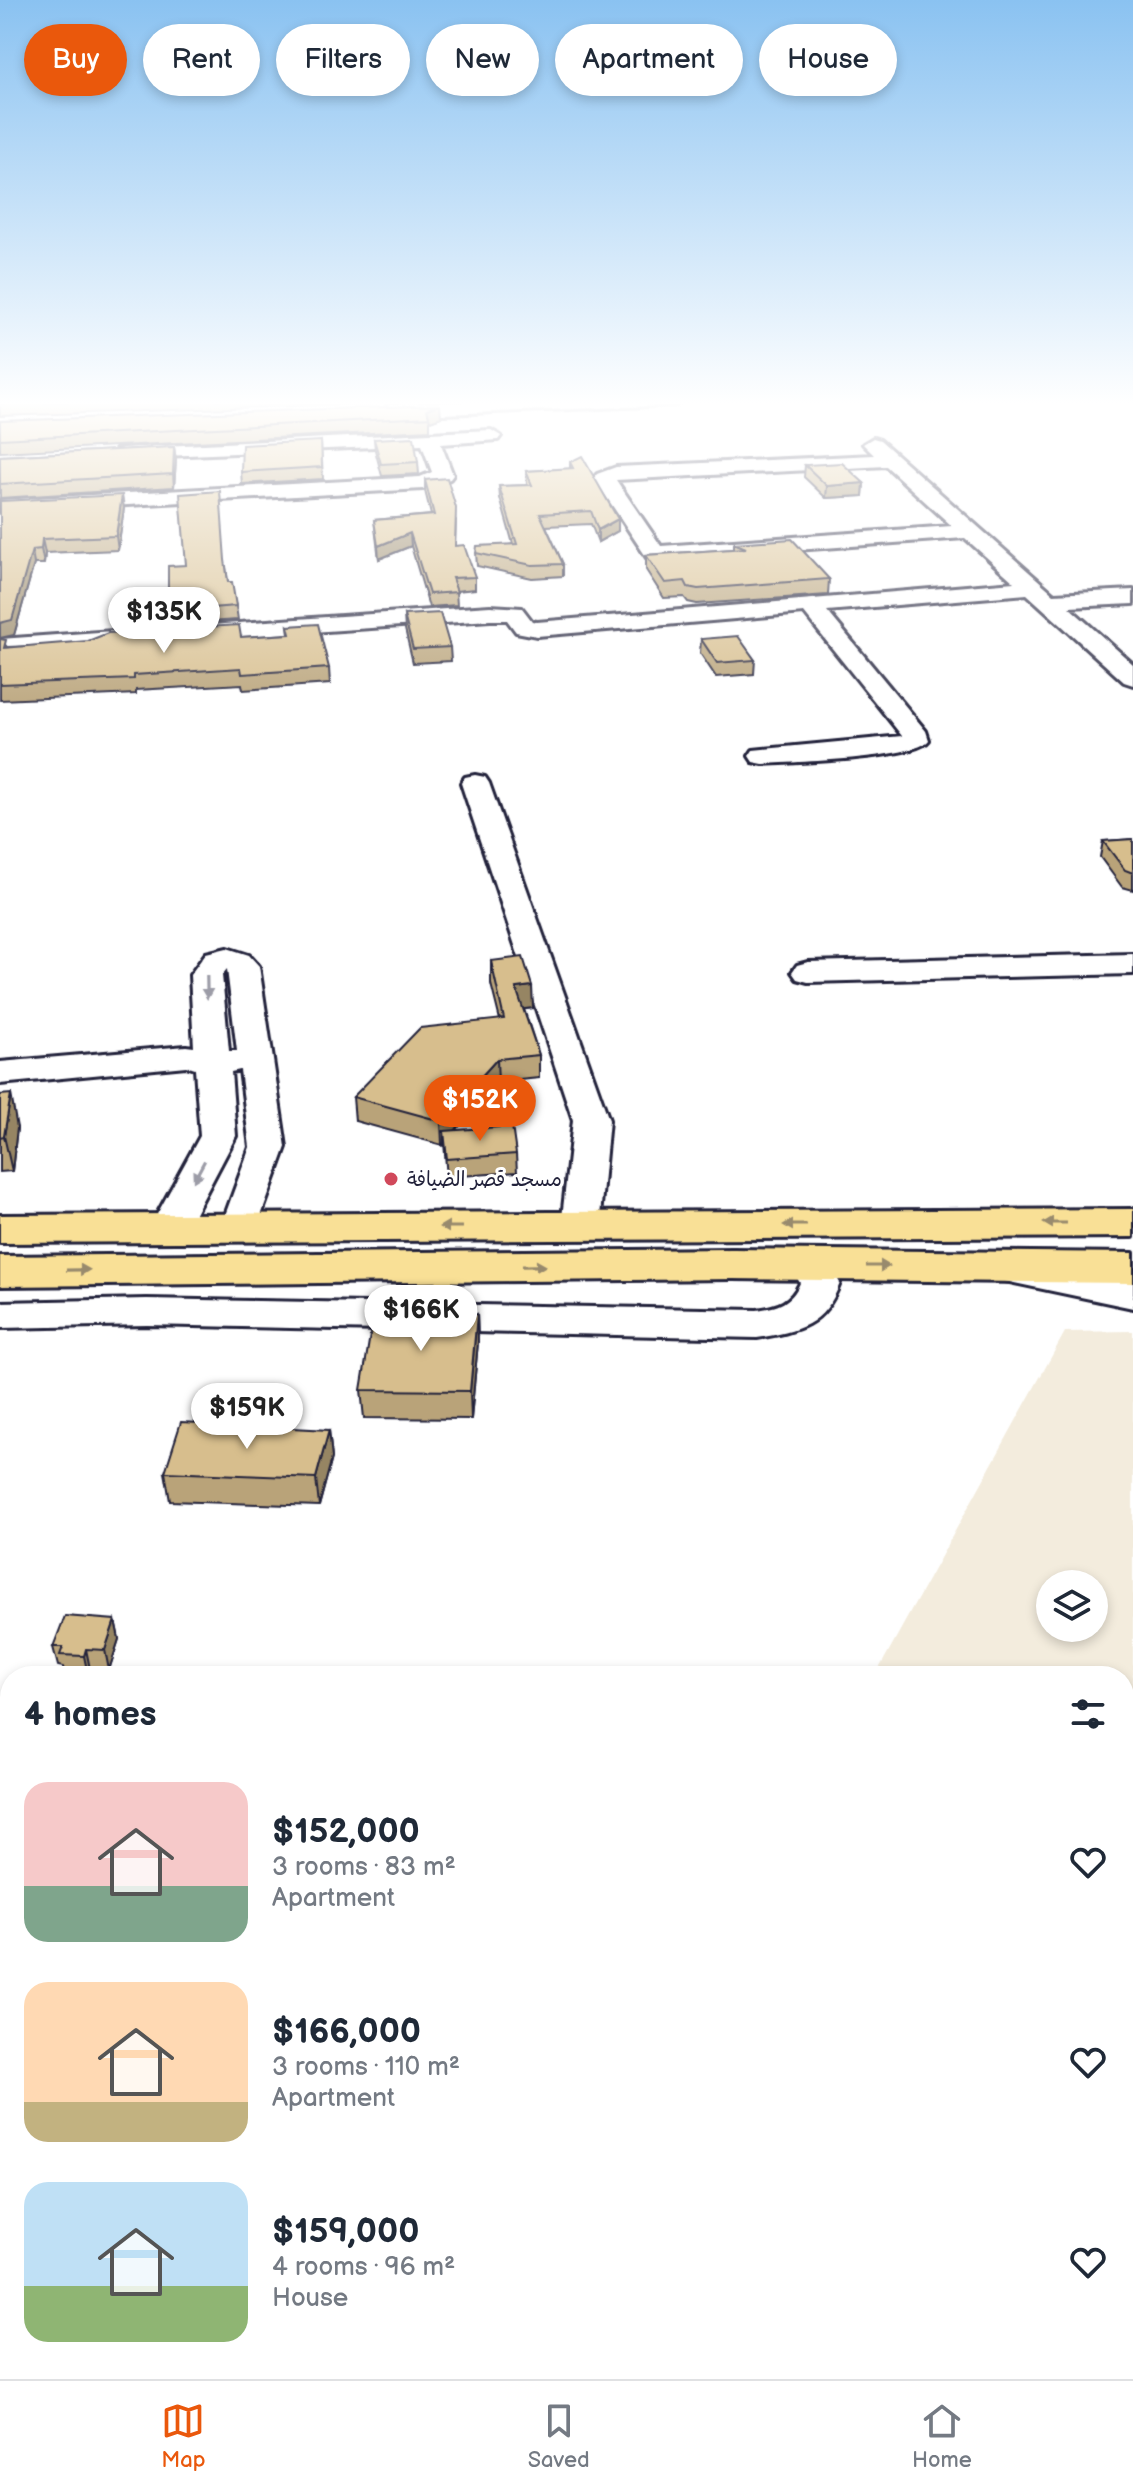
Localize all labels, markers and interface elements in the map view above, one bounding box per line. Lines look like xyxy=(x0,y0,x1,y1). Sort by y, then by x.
chip: Buy xyxy=(24,24,127,96)
chip: Rent xyxy=(143,24,260,96)
chip: Filters xyxy=(276,24,410,96)
chip: New xyxy=(426,24,539,96)
chip: Apartment xyxy=(555,24,743,96)
chip: House xyxy=(759,24,897,96)
pin: $135K xyxy=(108,587,220,655)
text: $135K xyxy=(126,597,202,628)
one-way arrow xyxy=(201,975,213,1000)
pin: $152K xyxy=(424,1075,536,1143)
text: $152K xyxy=(442,1085,518,1116)
one-way arrow xyxy=(192,1160,205,1183)
place label: مسجد قصر الضيافة xyxy=(407,1168,562,1192)
marker: مسجد قصر الضيافة xyxy=(382,1170,400,1188)
one-way arrow xyxy=(1042,1217,1067,1229)
one-way arrow xyxy=(782,1219,807,1231)
one-way arrow xyxy=(438,1221,463,1234)
one-way arrow xyxy=(522,1260,547,1272)
one-way arrow xyxy=(866,1260,891,1272)
one-way arrow xyxy=(66,1264,91,1276)
pin: $166K xyxy=(365,1285,477,1353)
text: $166K xyxy=(382,1295,460,1326)
pin: $159K xyxy=(191,1383,303,1451)
text: $159K xyxy=(209,1393,285,1424)
map controls xyxy=(1036,1570,1108,1642)
button: layers xyxy=(1036,1570,1108,1642)
icon: filters xyxy=(1066,1692,1110,1736)
text: 4 homes xyxy=(24,1694,156,1735)
text: $152,000 xyxy=(272,1811,420,1852)
icon: home xyxy=(88,1814,184,1910)
icon: heart xyxy=(1066,1840,1110,1884)
text: 3 rooms · 83 m² xyxy=(272,1852,456,1883)
text: Apartment xyxy=(272,1883,395,1914)
text: $166,000 xyxy=(272,2011,421,2052)
icon: home xyxy=(88,2014,184,2110)
icon: heart xyxy=(1066,2040,1110,2084)
text: 3 rooms · 110 m² xyxy=(272,2052,460,2083)
text: Apartment xyxy=(272,2083,395,2114)
text: $159,000 xyxy=(272,2211,419,2252)
icon: home xyxy=(88,2214,184,2310)
icon: heart xyxy=(1066,2240,1110,2284)
text: 4 rooms · 96 m² xyxy=(272,2252,455,2283)
text: House xyxy=(272,2283,348,2314)
tab: Map xyxy=(161,2399,205,2474)
tab: Saved xyxy=(528,2399,590,2474)
tab: Home xyxy=(912,2399,972,2474)

